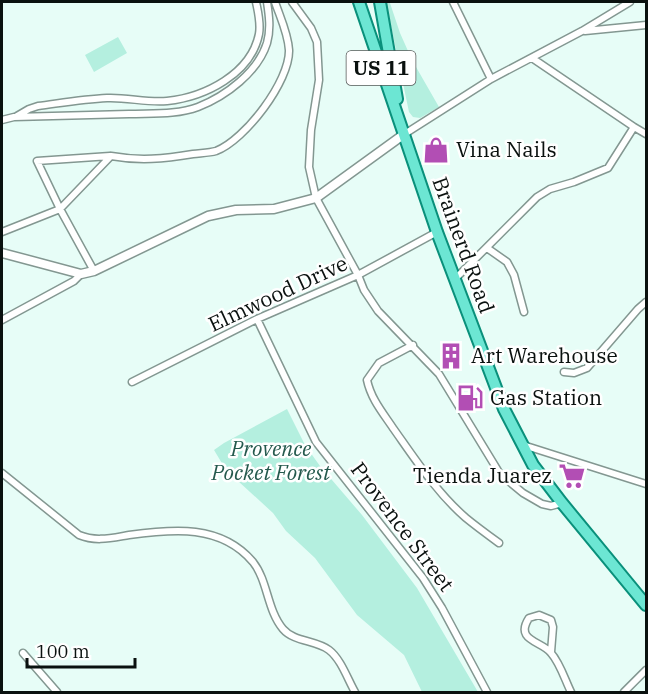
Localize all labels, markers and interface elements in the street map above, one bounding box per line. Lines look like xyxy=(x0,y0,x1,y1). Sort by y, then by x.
road number: US 11 xyxy=(346,51,416,85)
shop icon: Vina Nails xyxy=(421,135,451,165)
place label: Vina Nails xyxy=(456,135,557,163)
street label: Brainerd Road xyxy=(426,173,502,317)
street label: Elmwood Drive xyxy=(203,249,352,338)
building icon: Art Warehouse xyxy=(436,341,466,371)
place label: Art Warehouse xyxy=(471,341,618,369)
fuel station icon: Gas Station xyxy=(455,383,485,413)
place label: Gas Station xyxy=(490,383,602,411)
park label: Provence Pocket Forest xyxy=(211,434,331,486)
street label: Provence Street xyxy=(345,456,461,597)
place label: Tienda Juarez xyxy=(413,461,552,489)
supermarket icon: Tienda Juarez xyxy=(557,461,587,491)
scale bar xyxy=(27,631,135,669)
text: 100 m xyxy=(36,640,90,663)

